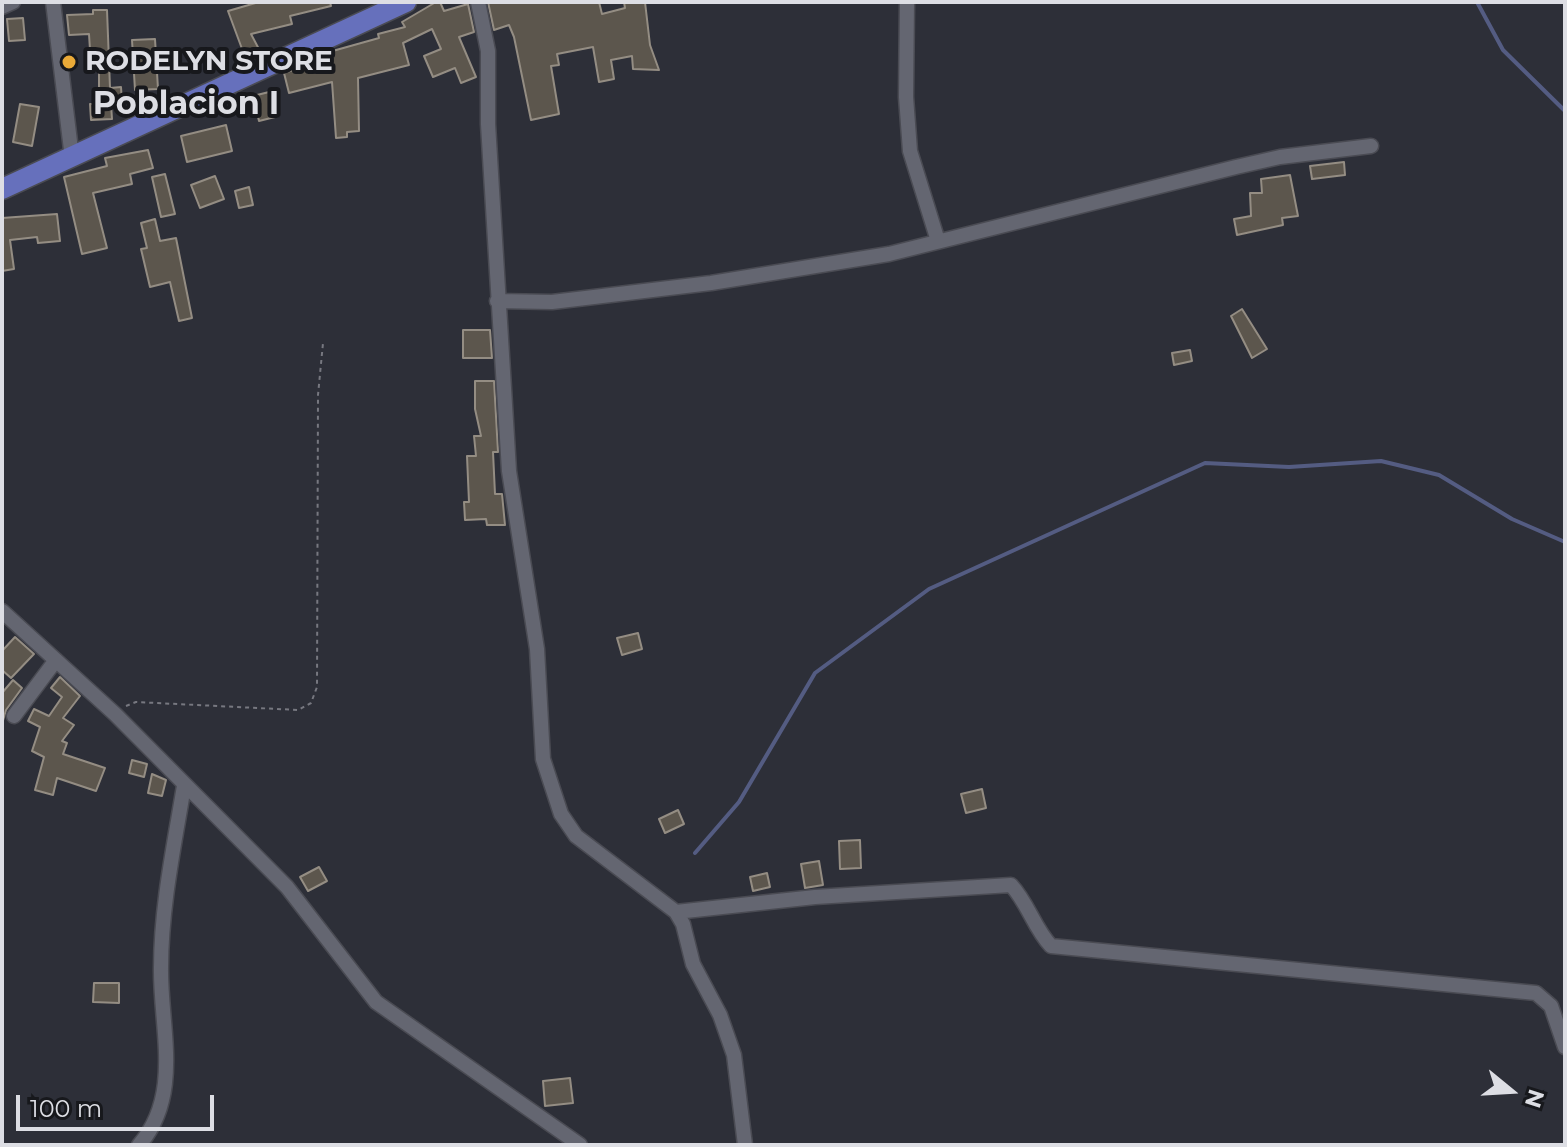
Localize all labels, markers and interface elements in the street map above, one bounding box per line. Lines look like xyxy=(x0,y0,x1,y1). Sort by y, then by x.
place label: RODELYN STORE xyxy=(85,45,333,79)
marker: RODELYN STORE xyxy=(60,53,78,71)
district label: Poblacion I xyxy=(93,86,279,124)
north arrow xyxy=(1471,1051,1551,1131)
scale bar xyxy=(20,1079,218,1129)
text: N xyxy=(1519,1086,1550,1111)
text: 100 m xyxy=(30,1094,102,1123)

